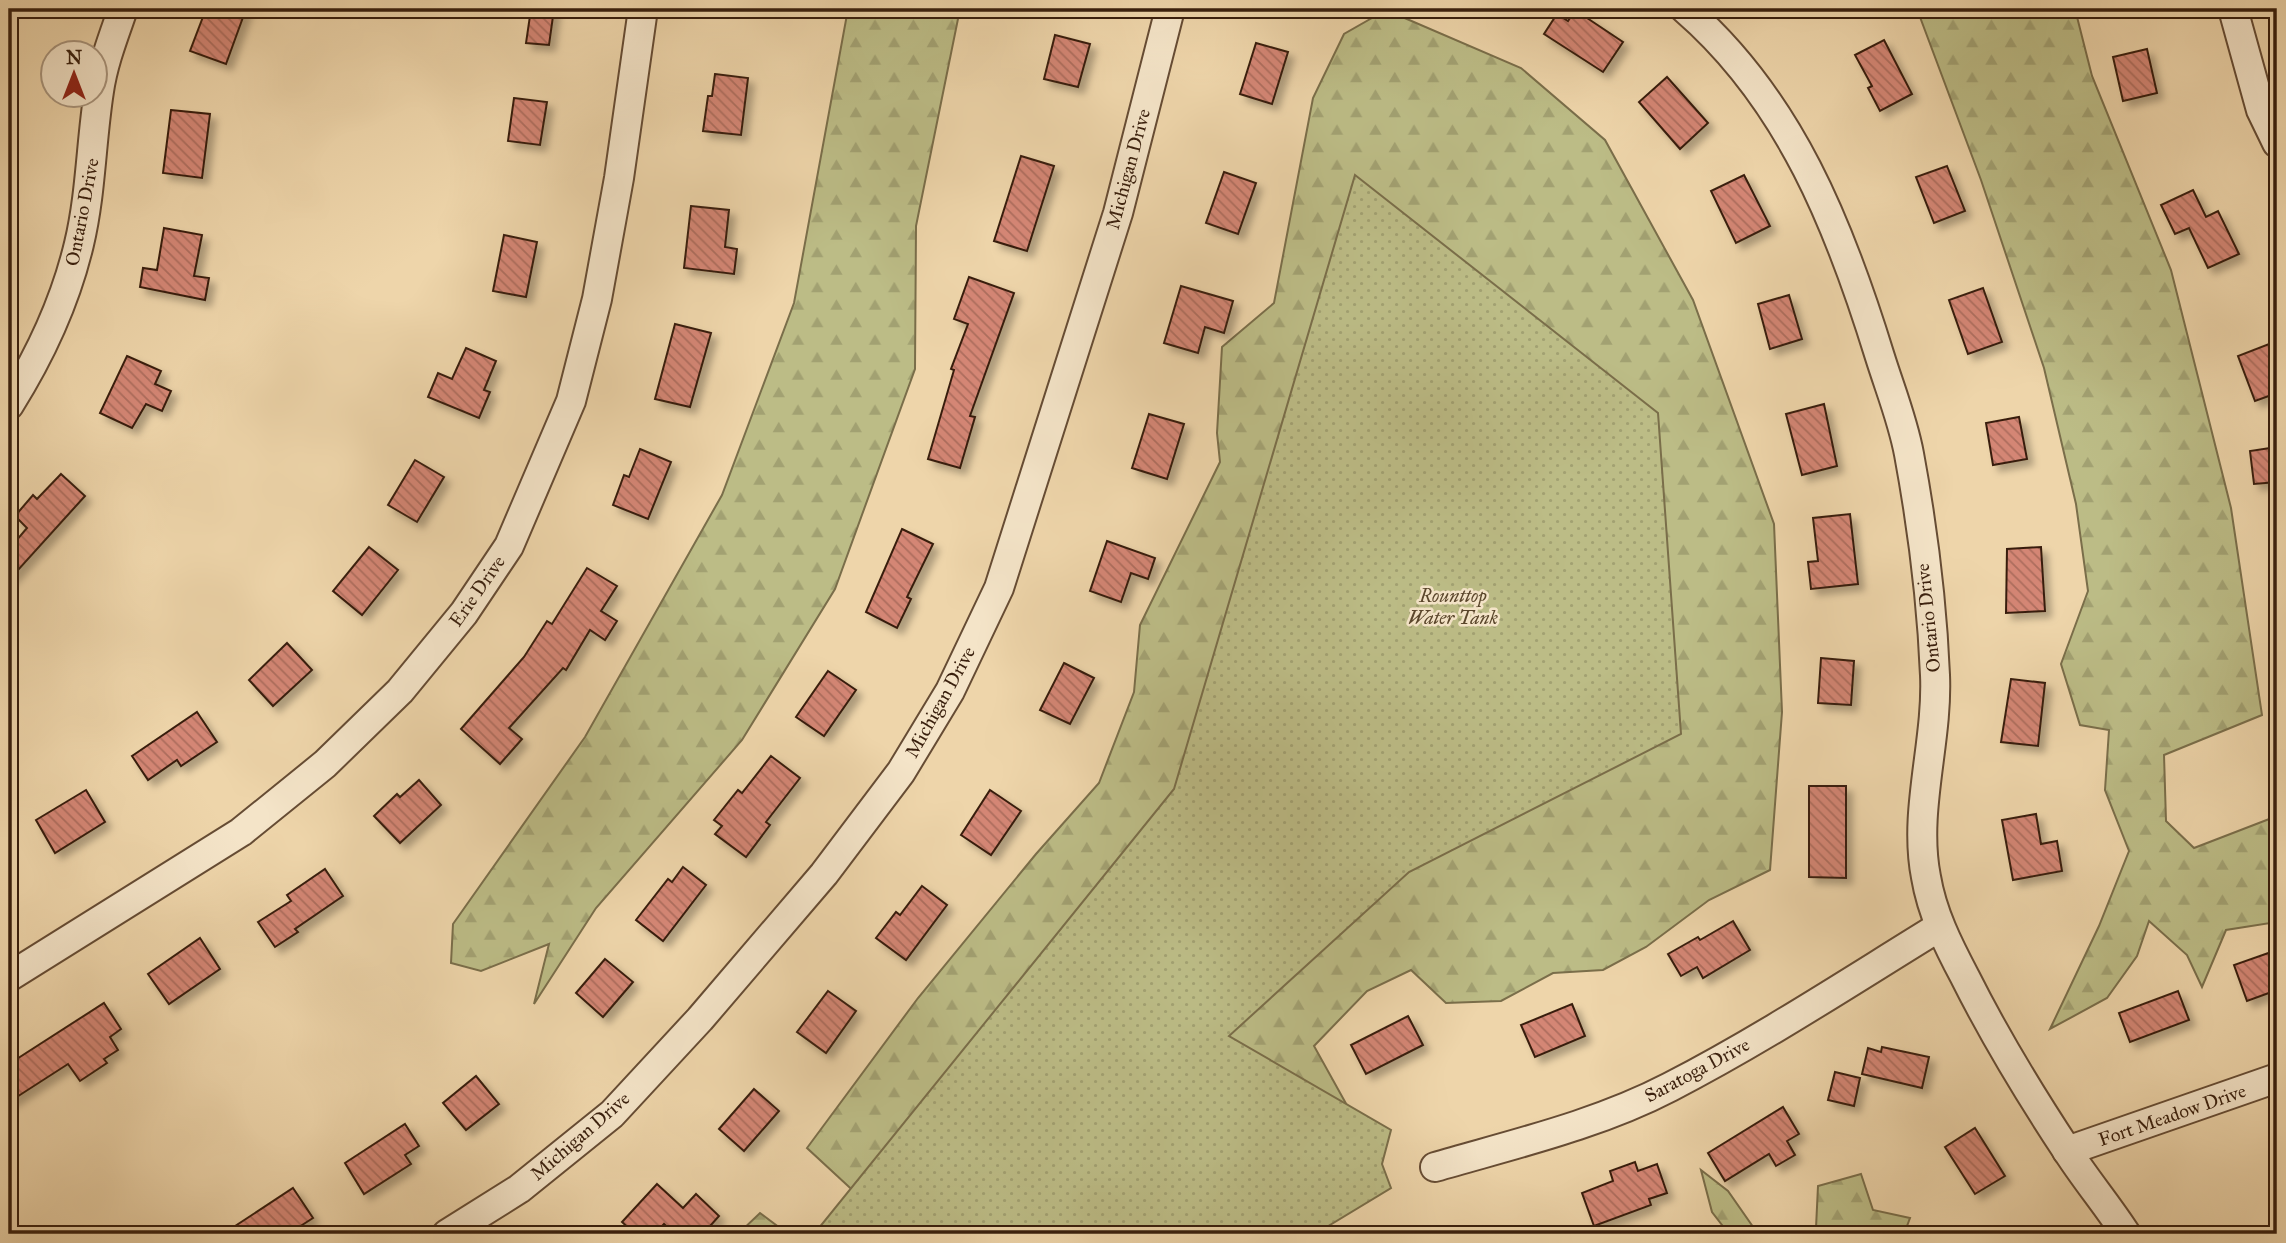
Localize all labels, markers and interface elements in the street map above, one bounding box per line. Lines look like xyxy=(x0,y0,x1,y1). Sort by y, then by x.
north arrow xyxy=(38,38,108,108)
text: N xyxy=(66,46,82,69)
street label: Michigan Drive xyxy=(1101,106,1156,232)
street label: Ontario Drive xyxy=(60,156,104,268)
street label: Erie Drive xyxy=(444,551,510,631)
street label: Ontario Drive xyxy=(1911,562,1945,674)
park label: Rounttop Water Tank xyxy=(1408,584,1499,629)
street label: Michigan Drive xyxy=(900,642,981,762)
street label: Saratoga Drive xyxy=(1641,1033,1754,1108)
street label: Fort Meadow Drive xyxy=(2095,1079,2249,1151)
street label: Michigan Drive xyxy=(526,1087,635,1186)

